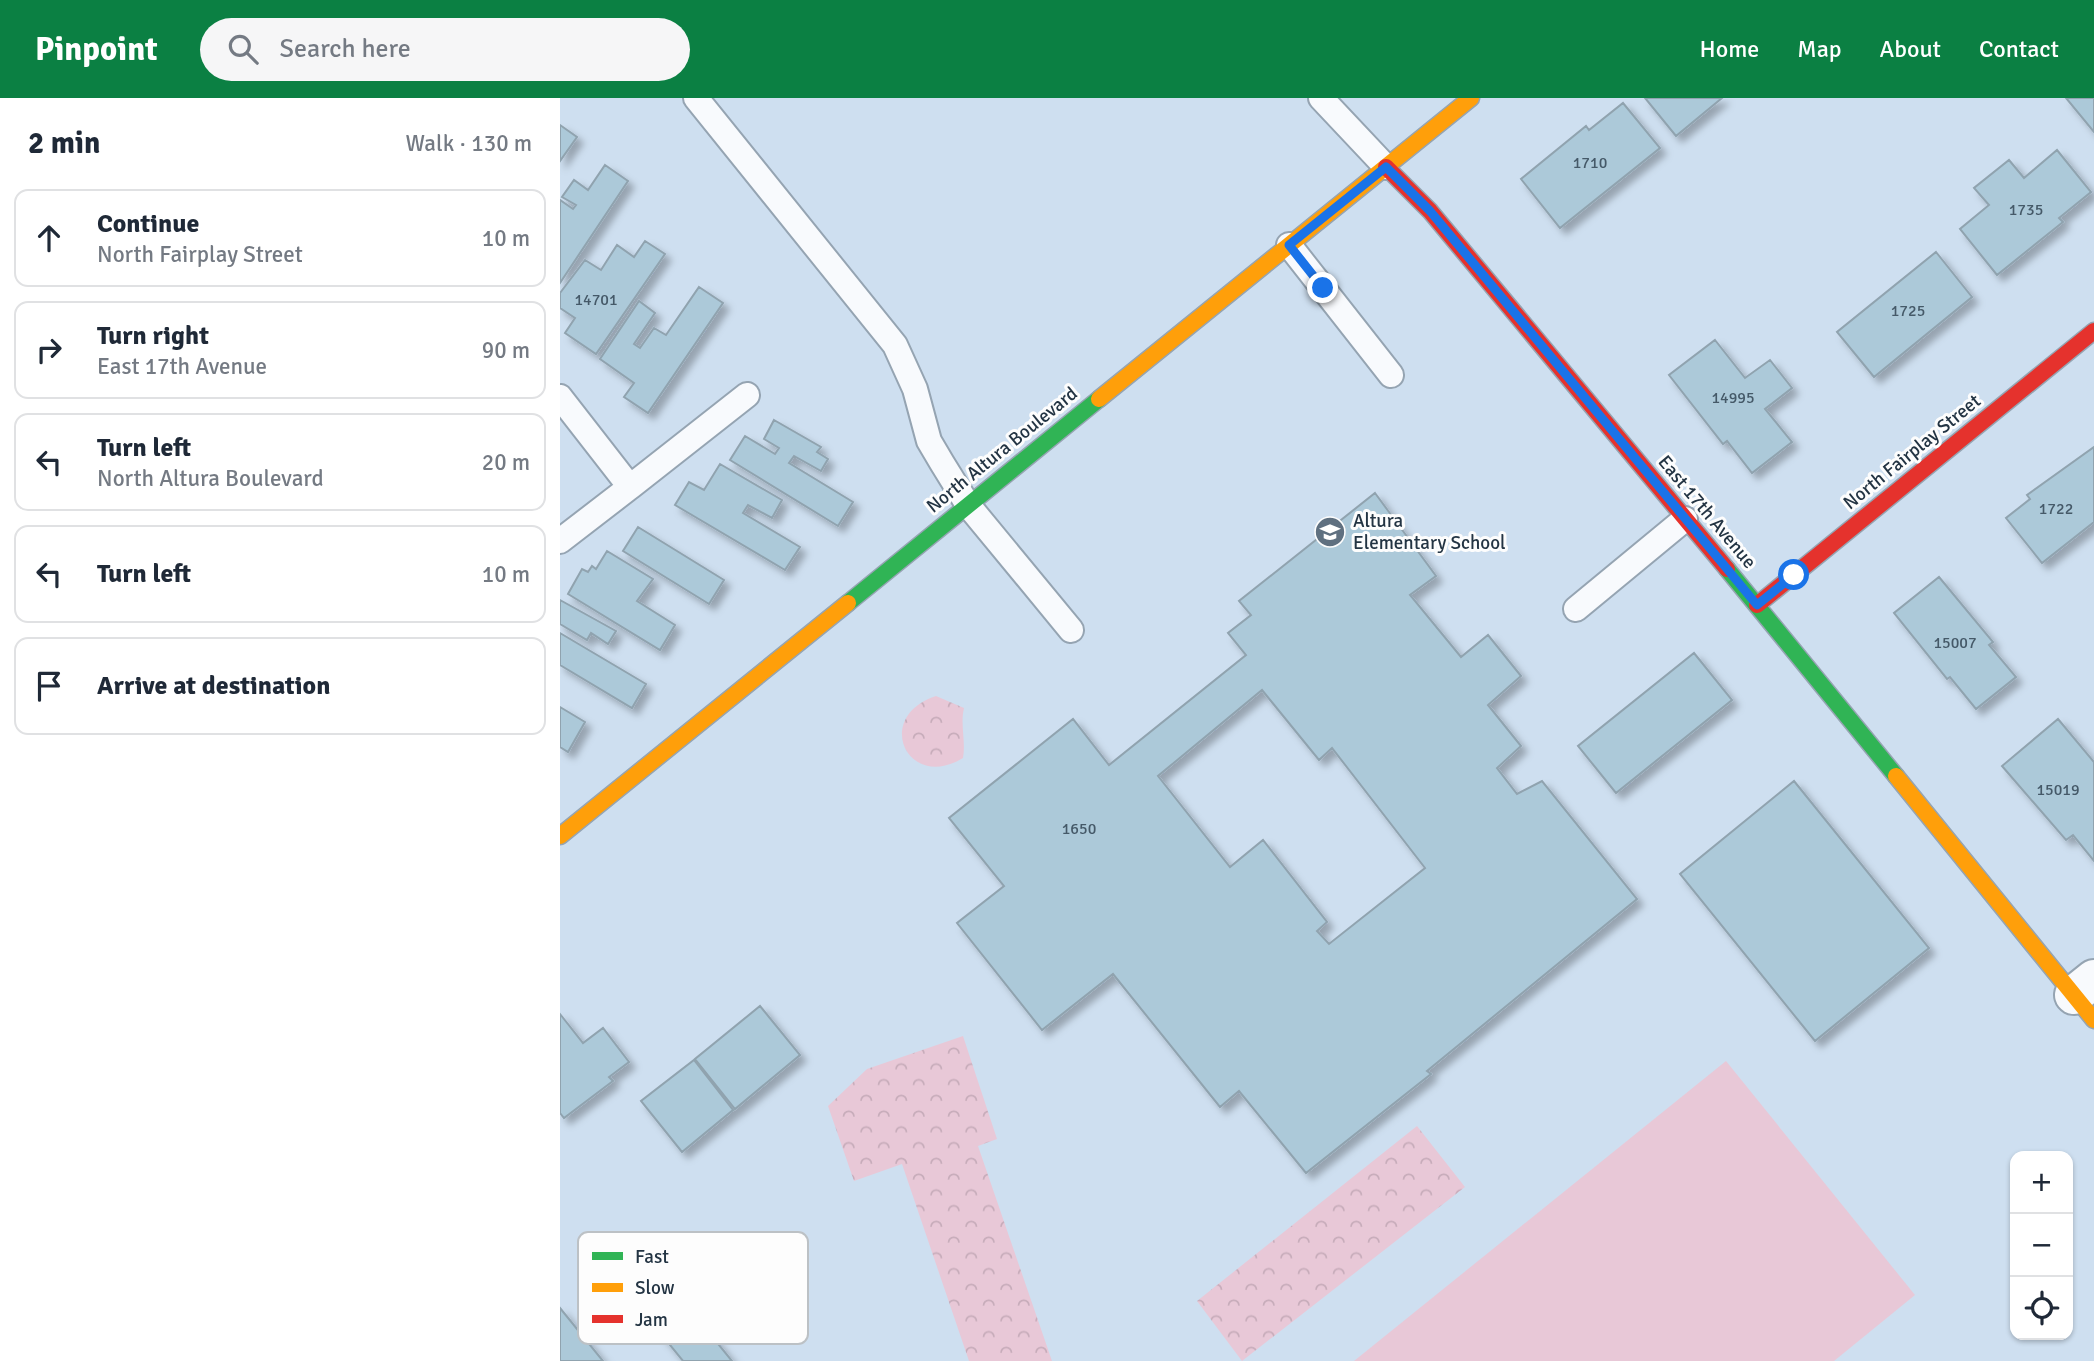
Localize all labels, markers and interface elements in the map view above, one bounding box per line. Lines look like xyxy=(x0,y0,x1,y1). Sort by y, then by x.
search box xyxy=(200,18,690,81)
text: Pinpoint xyxy=(35,29,158,70)
icon: search xyxy=(224,30,262,68)
text: Search here xyxy=(280,33,411,65)
text: Home xyxy=(1699,34,1759,64)
text: Map xyxy=(1797,34,1842,64)
text: About xyxy=(1880,34,1941,64)
text: Contact xyxy=(1979,34,2059,64)
text: 2 min xyxy=(28,125,100,162)
text: Walk · 130 m xyxy=(406,129,532,158)
house number: 1710 xyxy=(1573,153,1607,173)
house number: 1735 xyxy=(2009,200,2043,220)
text: Continue xyxy=(97,208,199,240)
icon: ahead xyxy=(30,219,68,257)
text: 10 m xyxy=(482,224,530,253)
text: North Fairplay Street xyxy=(97,240,303,269)
route end xyxy=(1307,272,1338,303)
house number: 14701 xyxy=(574,290,618,310)
house number: 1725 xyxy=(1891,301,1925,321)
text: Turn right xyxy=(97,320,209,352)
icon: right xyxy=(30,331,68,369)
text: 90 m xyxy=(482,336,530,365)
text: East 17th Avenue xyxy=(97,352,267,381)
street label: North Altura Boulevard xyxy=(922,382,1082,518)
house number: 14995 xyxy=(1711,388,1755,408)
street label: North Fairplay Street xyxy=(1838,389,1986,515)
text: Turn left xyxy=(97,432,191,464)
icon: left xyxy=(30,443,68,481)
text: 20 m xyxy=(482,448,530,477)
street label: East 17th Avenue xyxy=(1653,450,1761,574)
text: North Altura Boulevard xyxy=(97,464,324,493)
house number: 1722 xyxy=(2039,499,2073,519)
place label: Altura Elementary School xyxy=(1353,509,1506,555)
school or university icon: Altura Elementary School xyxy=(1313,515,1347,549)
icon: left xyxy=(30,555,68,593)
text: Turn left xyxy=(97,558,191,590)
route start xyxy=(1778,559,1809,590)
text: 10 m xyxy=(482,560,530,589)
house number: 15007 xyxy=(1933,633,1977,653)
icon: arrive xyxy=(30,667,68,705)
text: Arrive at destination xyxy=(97,670,330,702)
house number: 15019 xyxy=(2036,780,2080,800)
house number: 1650 xyxy=(1062,819,1096,839)
map controls xyxy=(2010,1151,2073,1340)
button: + xyxy=(2010,1151,2073,1214)
button: − xyxy=(2010,1214,2073,1277)
legend xyxy=(578,1232,808,1344)
text: Fast xyxy=(635,1245,669,1269)
text: Slow xyxy=(635,1276,675,1300)
button: locate xyxy=(2010,1277,2073,1340)
text: Jam xyxy=(635,1308,668,1332)

